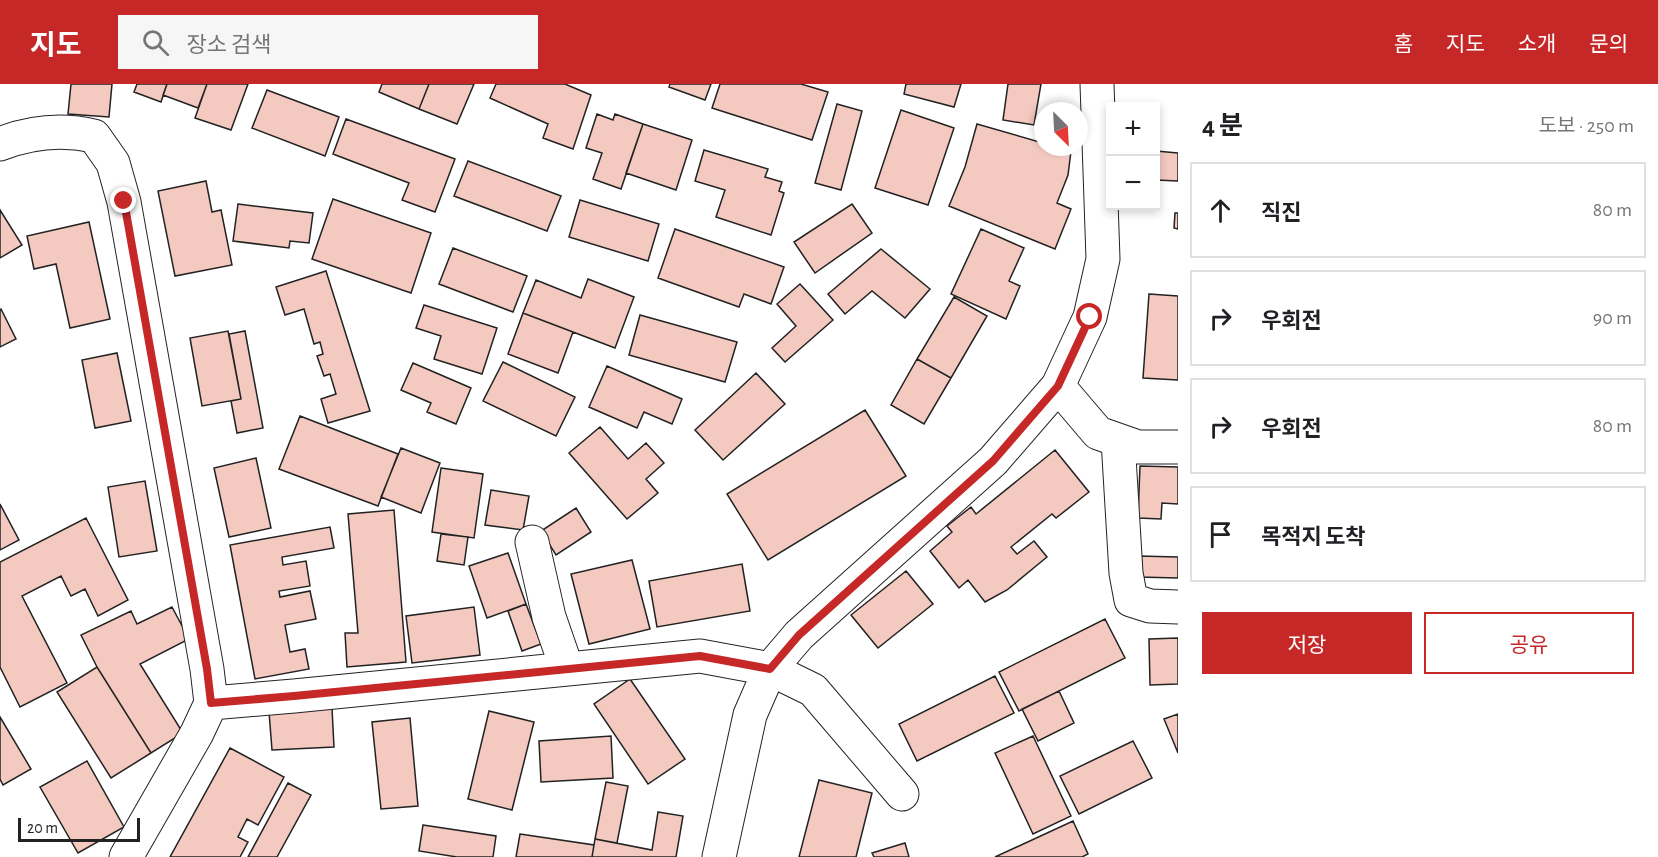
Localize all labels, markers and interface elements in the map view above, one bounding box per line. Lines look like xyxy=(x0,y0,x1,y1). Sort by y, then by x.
search box xyxy=(118,15,538,69)
icon: search xyxy=(139,26,172,59)
text: 지도 xyxy=(30,32,82,60)
text: 장소 검색 xyxy=(187,34,271,56)
text: 홈 xyxy=(1394,34,1413,55)
text: 지도 xyxy=(1446,34,1485,55)
text: 소개 xyxy=(1518,34,1556,55)
text: 문의 xyxy=(1589,34,1628,55)
north arrow xyxy=(1034,102,1088,156)
map controls xyxy=(1106,102,1160,210)
button: + xyxy=(1106,102,1160,156)
text: 4 분 xyxy=(1202,113,1243,139)
text: 도보 · 250 m xyxy=(1539,116,1634,136)
button: − xyxy=(1106,156,1160,210)
route end xyxy=(110,187,136,213)
icon: ahead xyxy=(1204,194,1237,227)
text: 80 m xyxy=(1593,200,1632,220)
text: 직진 xyxy=(1261,202,1301,224)
icon: right xyxy=(1204,302,1237,335)
route start xyxy=(1076,303,1102,329)
text: 90 m xyxy=(1593,308,1632,328)
text: 우회전 xyxy=(1261,310,1322,332)
icon: right xyxy=(1204,410,1237,443)
text: 80 m xyxy=(1593,416,1632,436)
text: 우회전 xyxy=(1261,418,1322,440)
icon: arrive xyxy=(1204,518,1237,551)
text: 목적지 도착 xyxy=(1261,526,1366,548)
button: 저장 xyxy=(1202,612,1412,674)
button: 공유 xyxy=(1424,612,1634,674)
scale bar xyxy=(18,815,140,842)
text: 20 m xyxy=(27,820,58,836)

